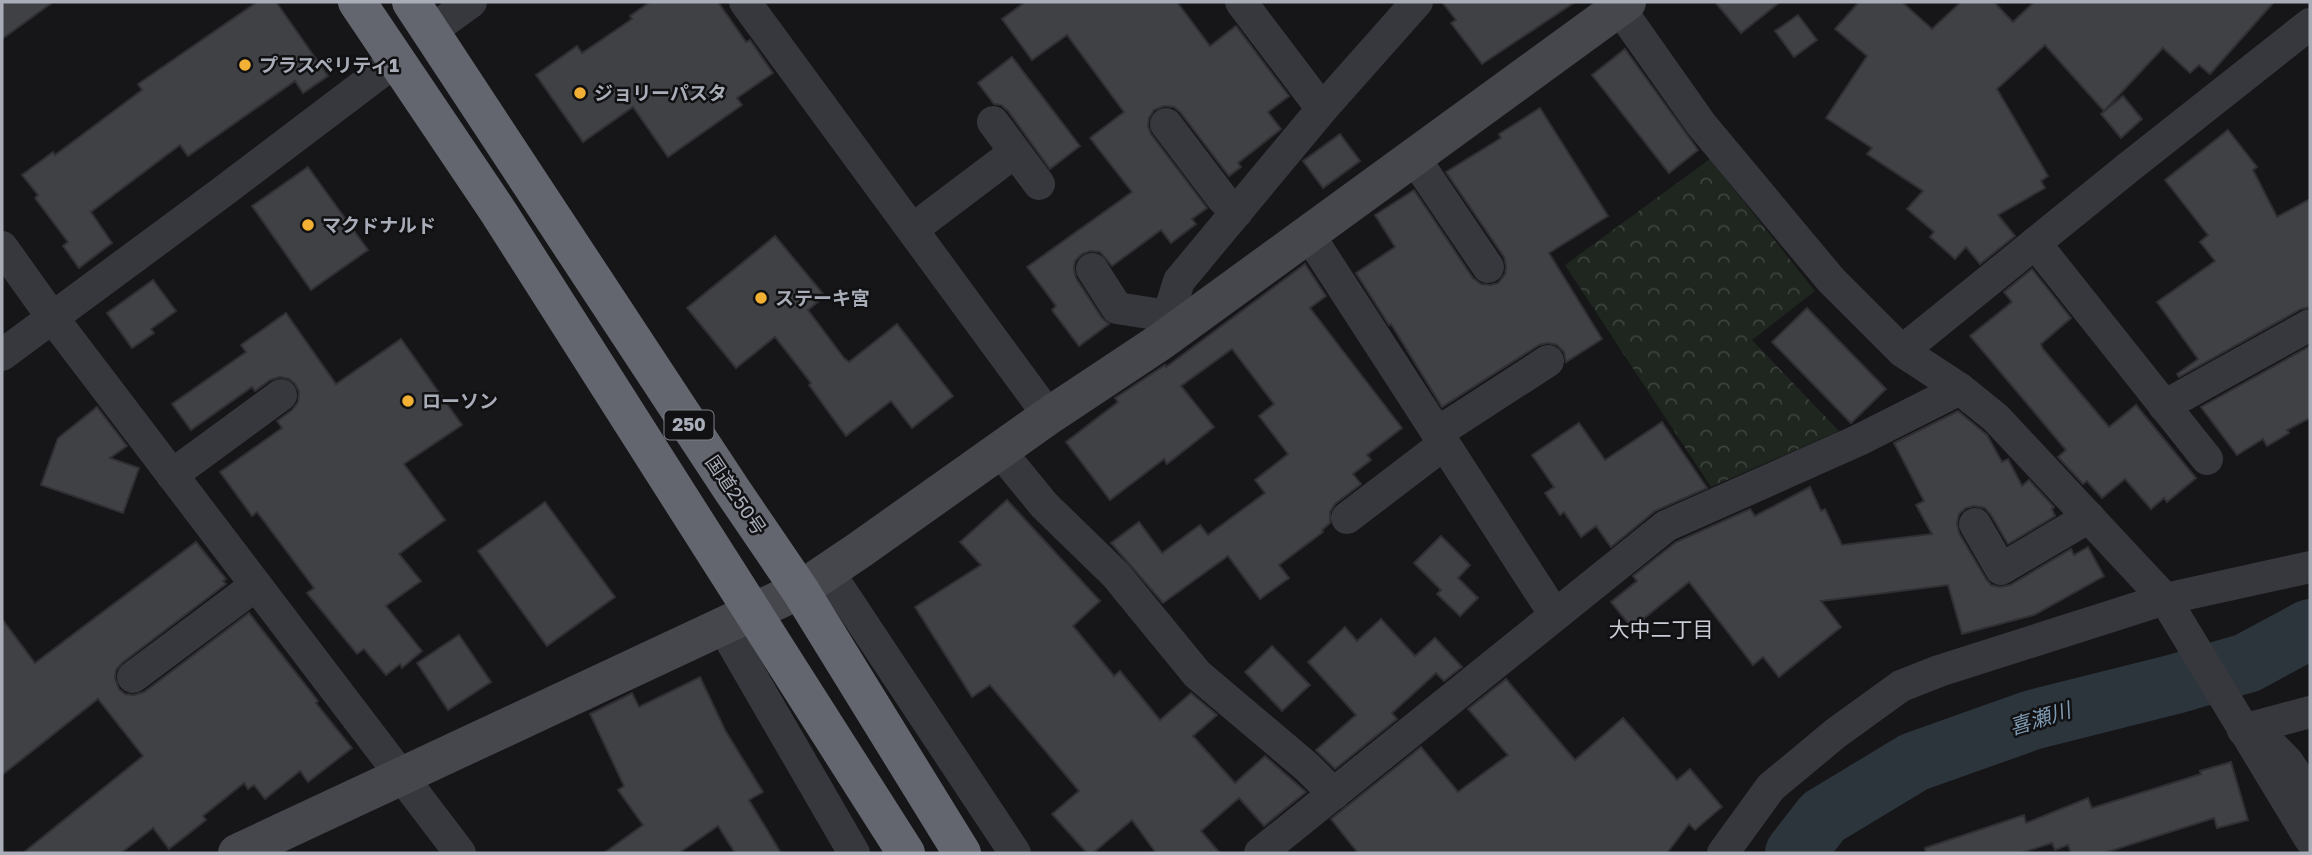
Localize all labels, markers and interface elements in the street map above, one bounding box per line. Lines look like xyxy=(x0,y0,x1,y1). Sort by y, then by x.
place label: プラスペリティ1 xyxy=(259,53,399,76)
marker: プラスペリティ1 xyxy=(237,57,253,73)
place label: ジョリーパスタ xyxy=(594,81,727,104)
marker: ジョリーパスタ xyxy=(572,85,588,101)
place label: マクドナルド xyxy=(322,213,436,236)
marker: マクドナルド xyxy=(300,217,316,233)
place label: ステーキ宮 xyxy=(775,286,870,309)
marker: ステーキ宮 xyxy=(753,290,769,306)
place label: ローソン xyxy=(422,389,498,412)
marker: ローソン xyxy=(400,393,416,409)
road number: 250 xyxy=(664,410,714,440)
street label: 国道250号 xyxy=(701,451,771,539)
district label: 大中二丁目 xyxy=(1609,616,1714,642)
water label: 喜瀬川 xyxy=(2006,696,2076,740)

